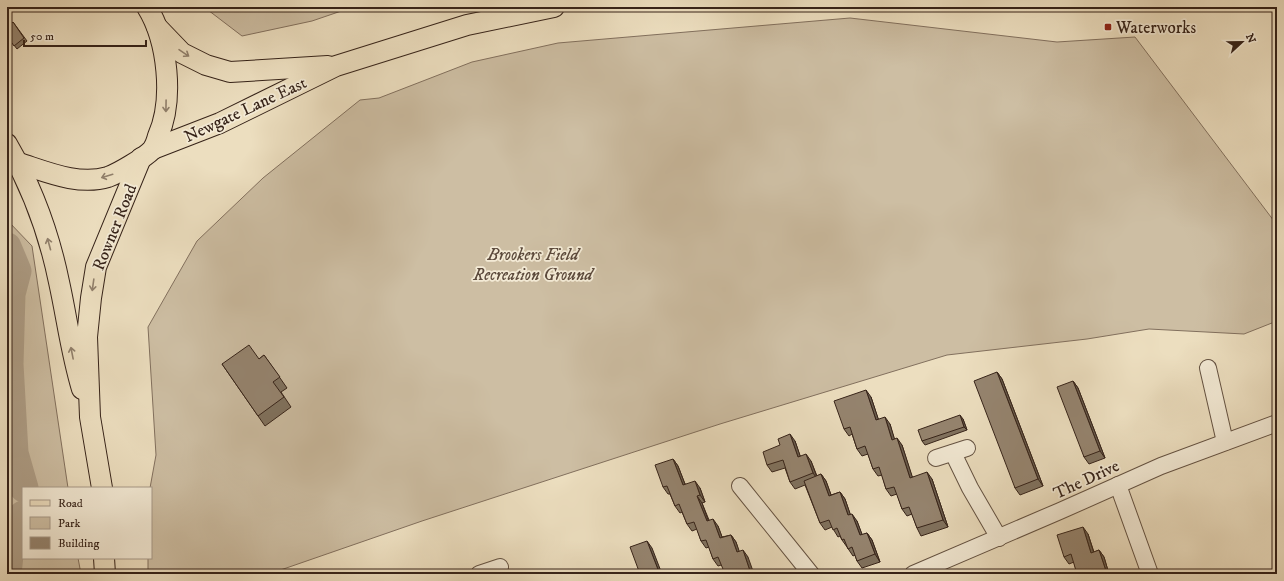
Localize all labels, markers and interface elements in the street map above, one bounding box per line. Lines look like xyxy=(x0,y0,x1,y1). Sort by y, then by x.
place label: Waterworks xyxy=(1115,17,1196,39)
scale bar xyxy=(24,22,146,48)
marker: Waterworks xyxy=(1103,22,1113,32)
north arrow xyxy=(1222,22,1262,62)
text: 50 m xyxy=(30,29,54,44)
text: N xyxy=(1242,32,1259,45)
one-way arrow xyxy=(179,49,190,57)
street label: Newgate Lane East xyxy=(181,72,311,148)
one-way arrow xyxy=(162,99,170,112)
one-way arrow xyxy=(102,172,114,180)
street label: Rowner Road xyxy=(88,180,142,274)
one-way arrow xyxy=(45,237,52,250)
park label: Brookers Field Recreation Ground xyxy=(472,244,596,286)
one-way arrow xyxy=(89,278,97,291)
one-way arrow xyxy=(68,347,76,360)
street label: The Drive xyxy=(1050,455,1123,505)
legend xyxy=(22,487,152,559)
text: Road xyxy=(58,496,83,511)
text: Park xyxy=(58,516,80,531)
text: Building xyxy=(58,536,99,551)

